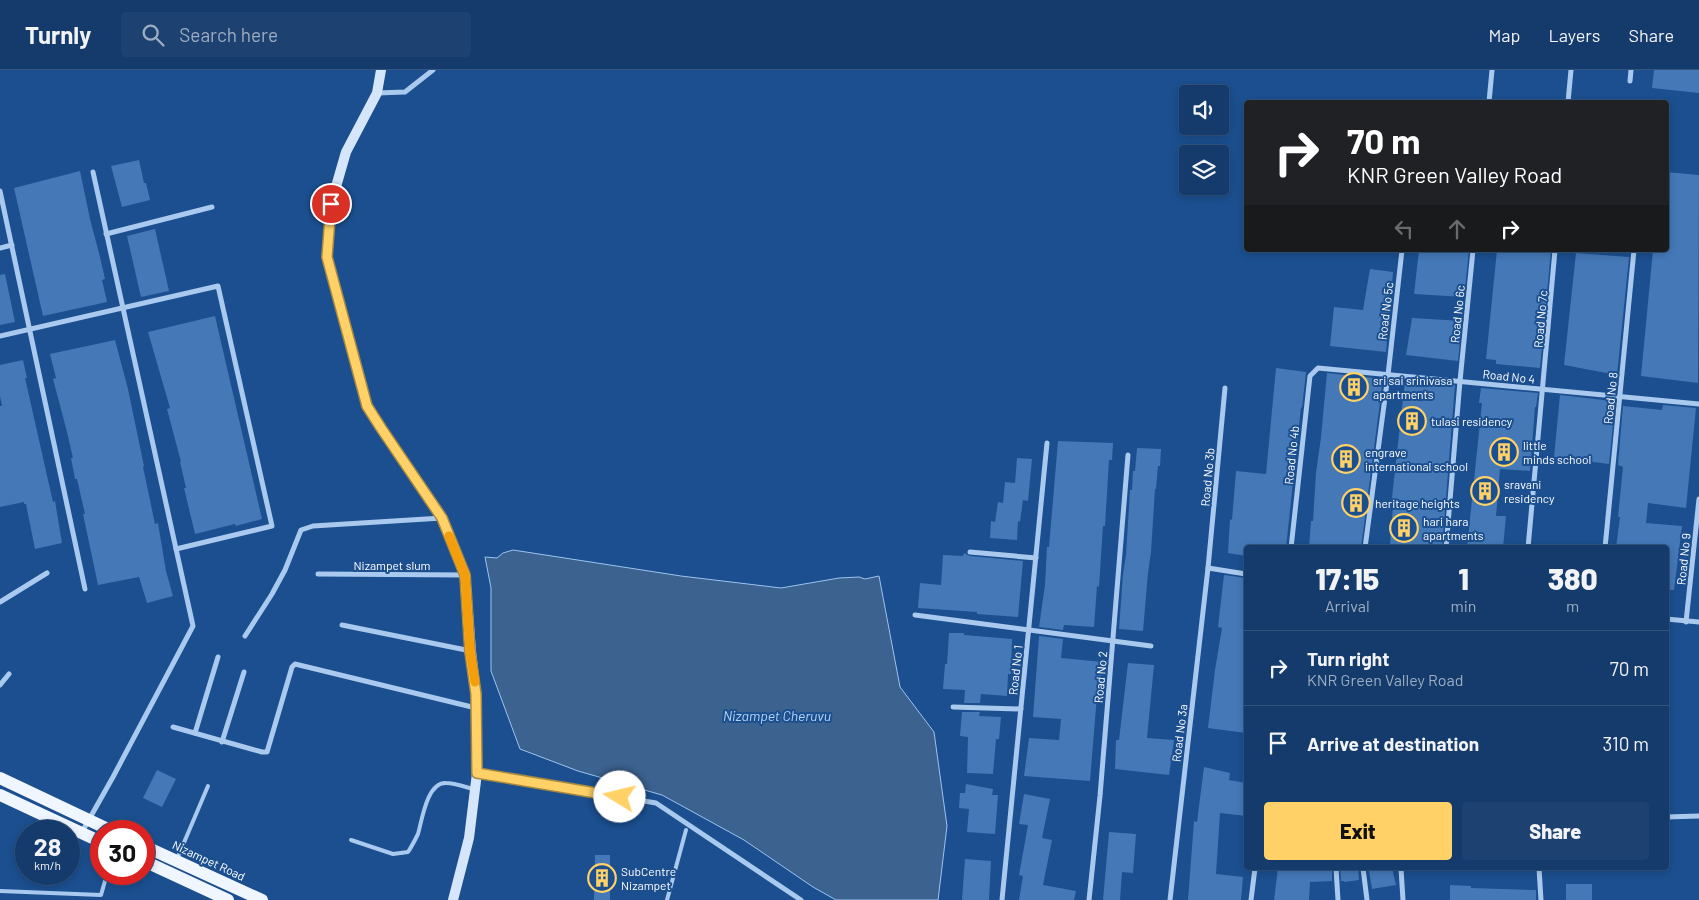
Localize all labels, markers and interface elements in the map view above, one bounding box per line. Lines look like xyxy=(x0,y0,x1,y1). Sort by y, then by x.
search box xyxy=(121,12,471,57)
text: Turnly xyxy=(25,20,91,49)
icon: search xyxy=(139,21,167,49)
text: Search here xyxy=(179,23,278,46)
text: Map xyxy=(1488,24,1520,46)
text: Layers xyxy=(1548,24,1601,46)
text: Share xyxy=(1629,24,1674,46)
map controls xyxy=(1179,85,1229,195)
button: sound xyxy=(1179,85,1229,135)
text: 70 m xyxy=(1347,119,1421,161)
icon: right xyxy=(1264,120,1329,185)
button: layers xyxy=(1179,145,1229,195)
text: KNR Green Valley Road xyxy=(1347,161,1562,187)
pin xyxy=(310,183,352,225)
icon: arrive xyxy=(317,190,345,218)
icon: left xyxy=(1390,215,1418,243)
icon: ahead xyxy=(1443,215,1471,243)
icon: right xyxy=(1496,215,1524,243)
street label: Road No 5c xyxy=(1374,281,1396,341)
street label: Road No 6c xyxy=(1447,284,1467,344)
street label: Road No 7c xyxy=(1531,290,1549,348)
street label: Road No 4 xyxy=(1482,366,1536,386)
street label: Road No 8 xyxy=(1600,371,1620,425)
building icon: sri sai srinivasa apartments xyxy=(1339,372,1369,402)
place label: sri sai srinivasa apartments xyxy=(1373,373,1452,401)
building icon: tulasi residency xyxy=(1397,406,1427,436)
place label: tulasi residency xyxy=(1431,414,1513,428)
street label: Road No 4b xyxy=(1281,425,1301,485)
building icon: little minds school xyxy=(1489,437,1519,467)
place label: little minds school xyxy=(1523,438,1591,466)
building icon: engrave international school xyxy=(1331,444,1361,474)
place label: engrave international school xyxy=(1365,445,1468,473)
street label: Road No 3b xyxy=(1197,447,1217,507)
building icon: sravani residency xyxy=(1470,476,1500,506)
place label: sravani residency xyxy=(1504,477,1555,505)
building icon: heritage heights xyxy=(1341,488,1371,518)
place label: heritage heights xyxy=(1375,496,1460,510)
building icon: hari hara apartments xyxy=(1389,513,1419,543)
place label: hari hara apartments xyxy=(1423,514,1484,542)
street label: Road No 9 xyxy=(1673,532,1693,586)
street label: Nizampet slum xyxy=(353,558,431,572)
text: 17:15 xyxy=(1315,560,1379,596)
text: 1 xyxy=(1458,560,1469,596)
text: 380 xyxy=(1548,560,1598,596)
text: Arrival xyxy=(1325,596,1370,615)
text: min xyxy=(1451,596,1476,615)
text: m xyxy=(1566,596,1579,615)
street label: Road No 1 xyxy=(1005,644,1025,696)
text: Turn right xyxy=(1307,647,1389,670)
street label: Road No 2 xyxy=(1091,650,1109,704)
icon: right xyxy=(1264,654,1292,682)
text: 70 m xyxy=(1610,657,1649,680)
text: KNR Green Valley Road xyxy=(1307,670,1463,689)
street label: Road No 3a xyxy=(1168,703,1190,763)
water label: Nizampet Cheruvu xyxy=(723,707,831,724)
icon: arrive xyxy=(1264,729,1292,757)
text: Arrive at destination xyxy=(1307,732,1479,755)
text: 310 m xyxy=(1602,732,1649,755)
position arrow xyxy=(593,770,645,822)
button: Exit xyxy=(1264,802,1452,860)
button: Share xyxy=(1462,802,1649,860)
speed limit sign: 30 xyxy=(90,820,155,885)
text: 28 xyxy=(34,831,61,861)
street label: Nizampet Road xyxy=(170,837,248,883)
text: km/h xyxy=(34,858,61,872)
building icon: SubCentre Nizampet xyxy=(587,863,617,893)
place label: SubCentre Nizampet xyxy=(621,864,676,892)

